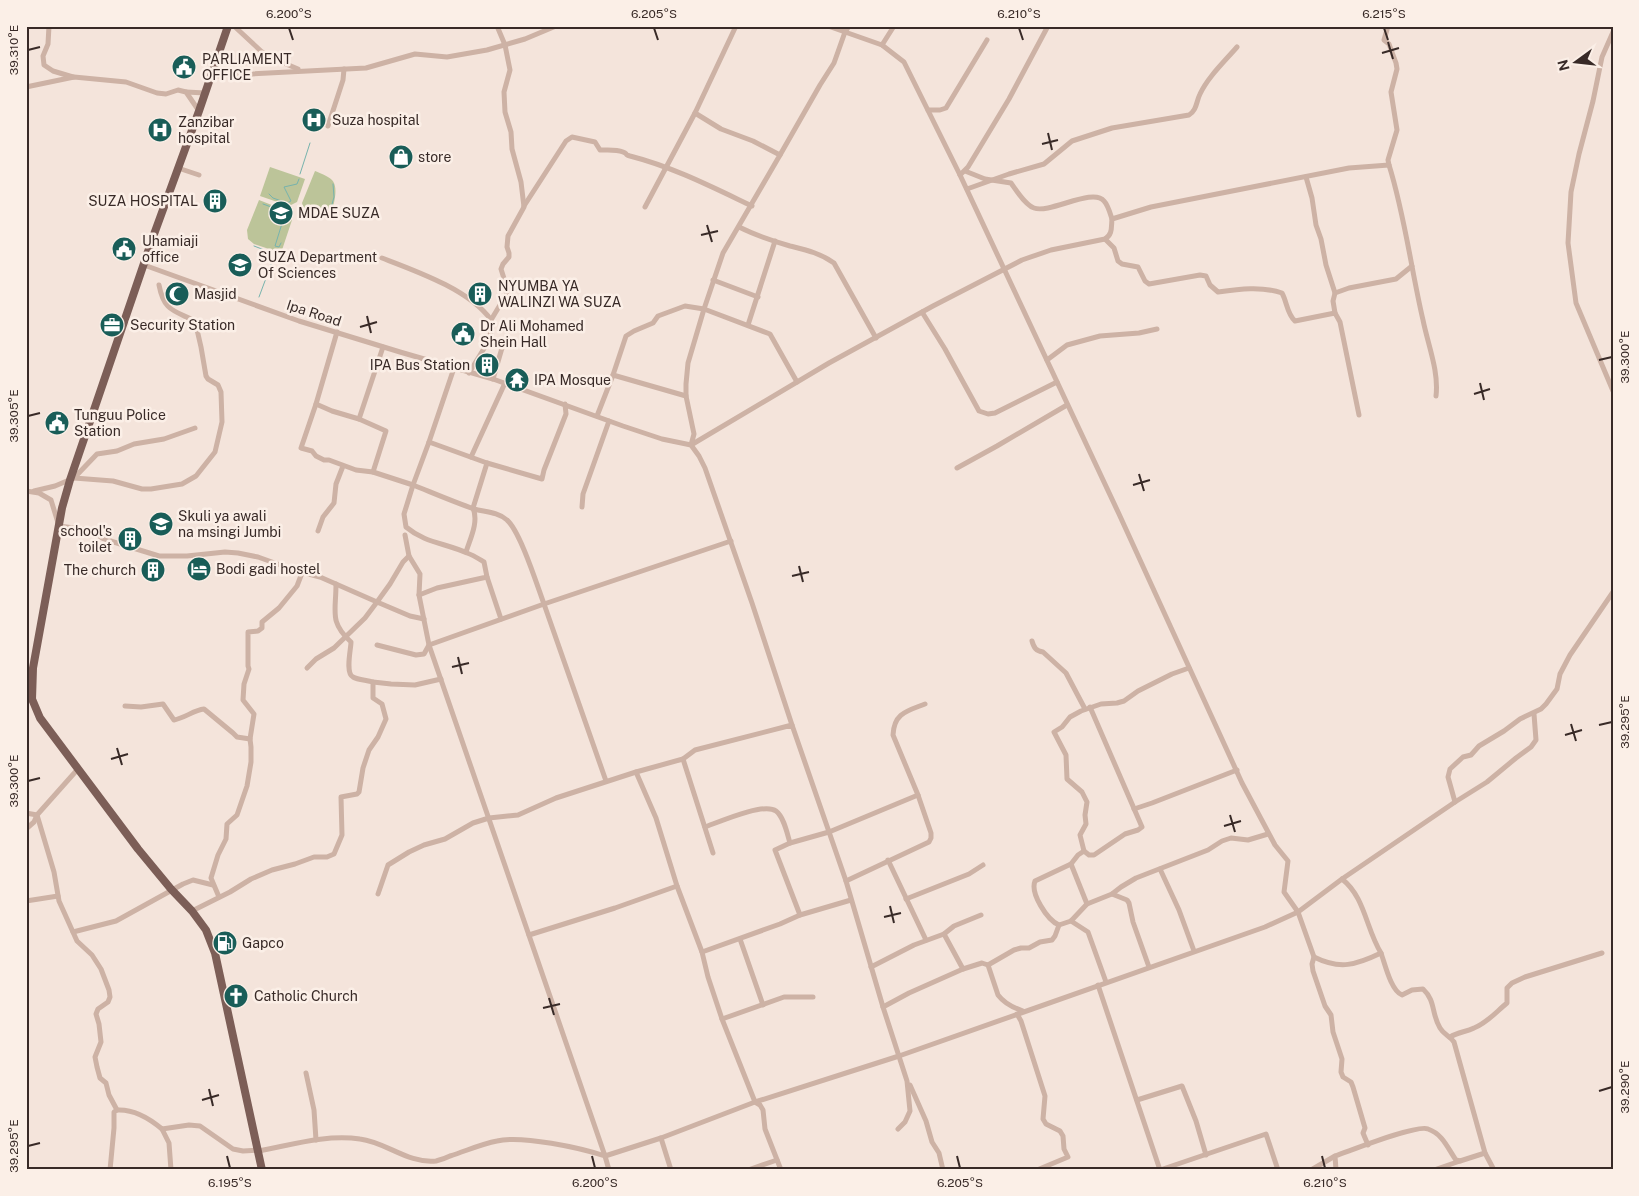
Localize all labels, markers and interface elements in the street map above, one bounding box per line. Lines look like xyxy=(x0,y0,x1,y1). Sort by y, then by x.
text: 6.200°S xyxy=(266,7,312,21)
text: 6.205°S xyxy=(631,7,677,21)
text: 6.210°S xyxy=(997,7,1041,21)
text: 6.215°S xyxy=(1362,7,1406,21)
text: 39.310°E xyxy=(7,25,21,75)
north arrow xyxy=(1552,38,1602,88)
place label: PARLIAMENT OFFICE xyxy=(202,51,292,83)
public building icon: PARLIAMENT OFFICE xyxy=(171,54,197,80)
text: N xyxy=(1554,58,1573,73)
hospital icon: Suza hospital xyxy=(301,107,327,133)
place label: Suza hospital xyxy=(332,112,420,128)
place label: Zanzibar hospital xyxy=(178,114,235,146)
hospital icon: Zanzibar hospital xyxy=(147,117,173,143)
shop icon: store xyxy=(388,144,414,170)
place label: store xyxy=(418,149,451,165)
building icon: SUZA HOSPITAL xyxy=(202,188,228,214)
place label: SUZA HOSPITAL xyxy=(88,193,198,209)
school or university icon: MDAE SUZA xyxy=(268,200,294,226)
place label: MDAE SUZA xyxy=(298,205,380,221)
place label: Uhamiaji office xyxy=(142,233,198,265)
public building icon: Uhamiaji office xyxy=(111,236,137,262)
place label: SUZA Department Of Sciences xyxy=(258,249,377,281)
school or university icon: SUZA Department Of Sciences xyxy=(227,252,253,278)
place label: NYUMBA YA WALINZI WA SUZA xyxy=(498,278,622,310)
mosque icon: Masjid xyxy=(164,281,190,307)
building icon: NYUMBA YA WALINZI WA SUZA xyxy=(467,281,493,307)
place label: Masjid xyxy=(194,286,237,302)
street label: Ipa Road xyxy=(285,297,343,329)
office icon: Security Station xyxy=(99,312,125,338)
place label: Security Station xyxy=(130,317,235,333)
place label: Dr Ali Mohamed Shein Hall xyxy=(480,318,584,350)
public building icon: Dr Ali Mohamed Shein Hall xyxy=(450,321,476,347)
text: 39.300°E xyxy=(1618,331,1632,383)
building icon: IPA Bus Station xyxy=(474,352,500,378)
place label: IPA Bus Station xyxy=(370,357,470,373)
temple icon: IPA Mosque xyxy=(504,367,530,393)
place label: IPA Mosque xyxy=(534,372,611,388)
text: 39.305°E xyxy=(7,389,21,443)
place label: Tunguu Police Station xyxy=(74,407,166,439)
public building icon: Tunguu Police Station xyxy=(44,410,70,436)
place label: Skuli ya awali na msingi Jumbi xyxy=(178,508,281,540)
school or university icon: Skuli ya awali na msingi Jumbi xyxy=(148,511,174,537)
place label: school's toilet xyxy=(60,523,112,555)
building icon: school's toilet xyxy=(117,526,143,552)
hotel icon: Bodi gadi hostel xyxy=(186,556,212,582)
building icon: The church xyxy=(140,557,166,583)
place label: Bodi gadi hostel xyxy=(216,561,321,577)
place label: The church xyxy=(64,562,136,578)
text: 39.295°E xyxy=(1618,695,1632,749)
text: 39.300°E xyxy=(7,755,21,807)
fuel station icon: Gapco xyxy=(212,930,238,956)
place label: Gapco xyxy=(242,935,284,951)
church icon: Catholic Church xyxy=(223,983,249,1009)
place label: Catholic Church xyxy=(254,988,358,1004)
text: 39.290°E xyxy=(1618,1061,1632,1113)
text: 39.295°E xyxy=(7,1119,21,1173)
text: 6.195°S xyxy=(208,1176,252,1190)
text: 6.200°S xyxy=(572,1176,618,1190)
text: 6.205°S xyxy=(937,1176,983,1190)
text: 6.210°S xyxy=(1303,1176,1347,1190)

